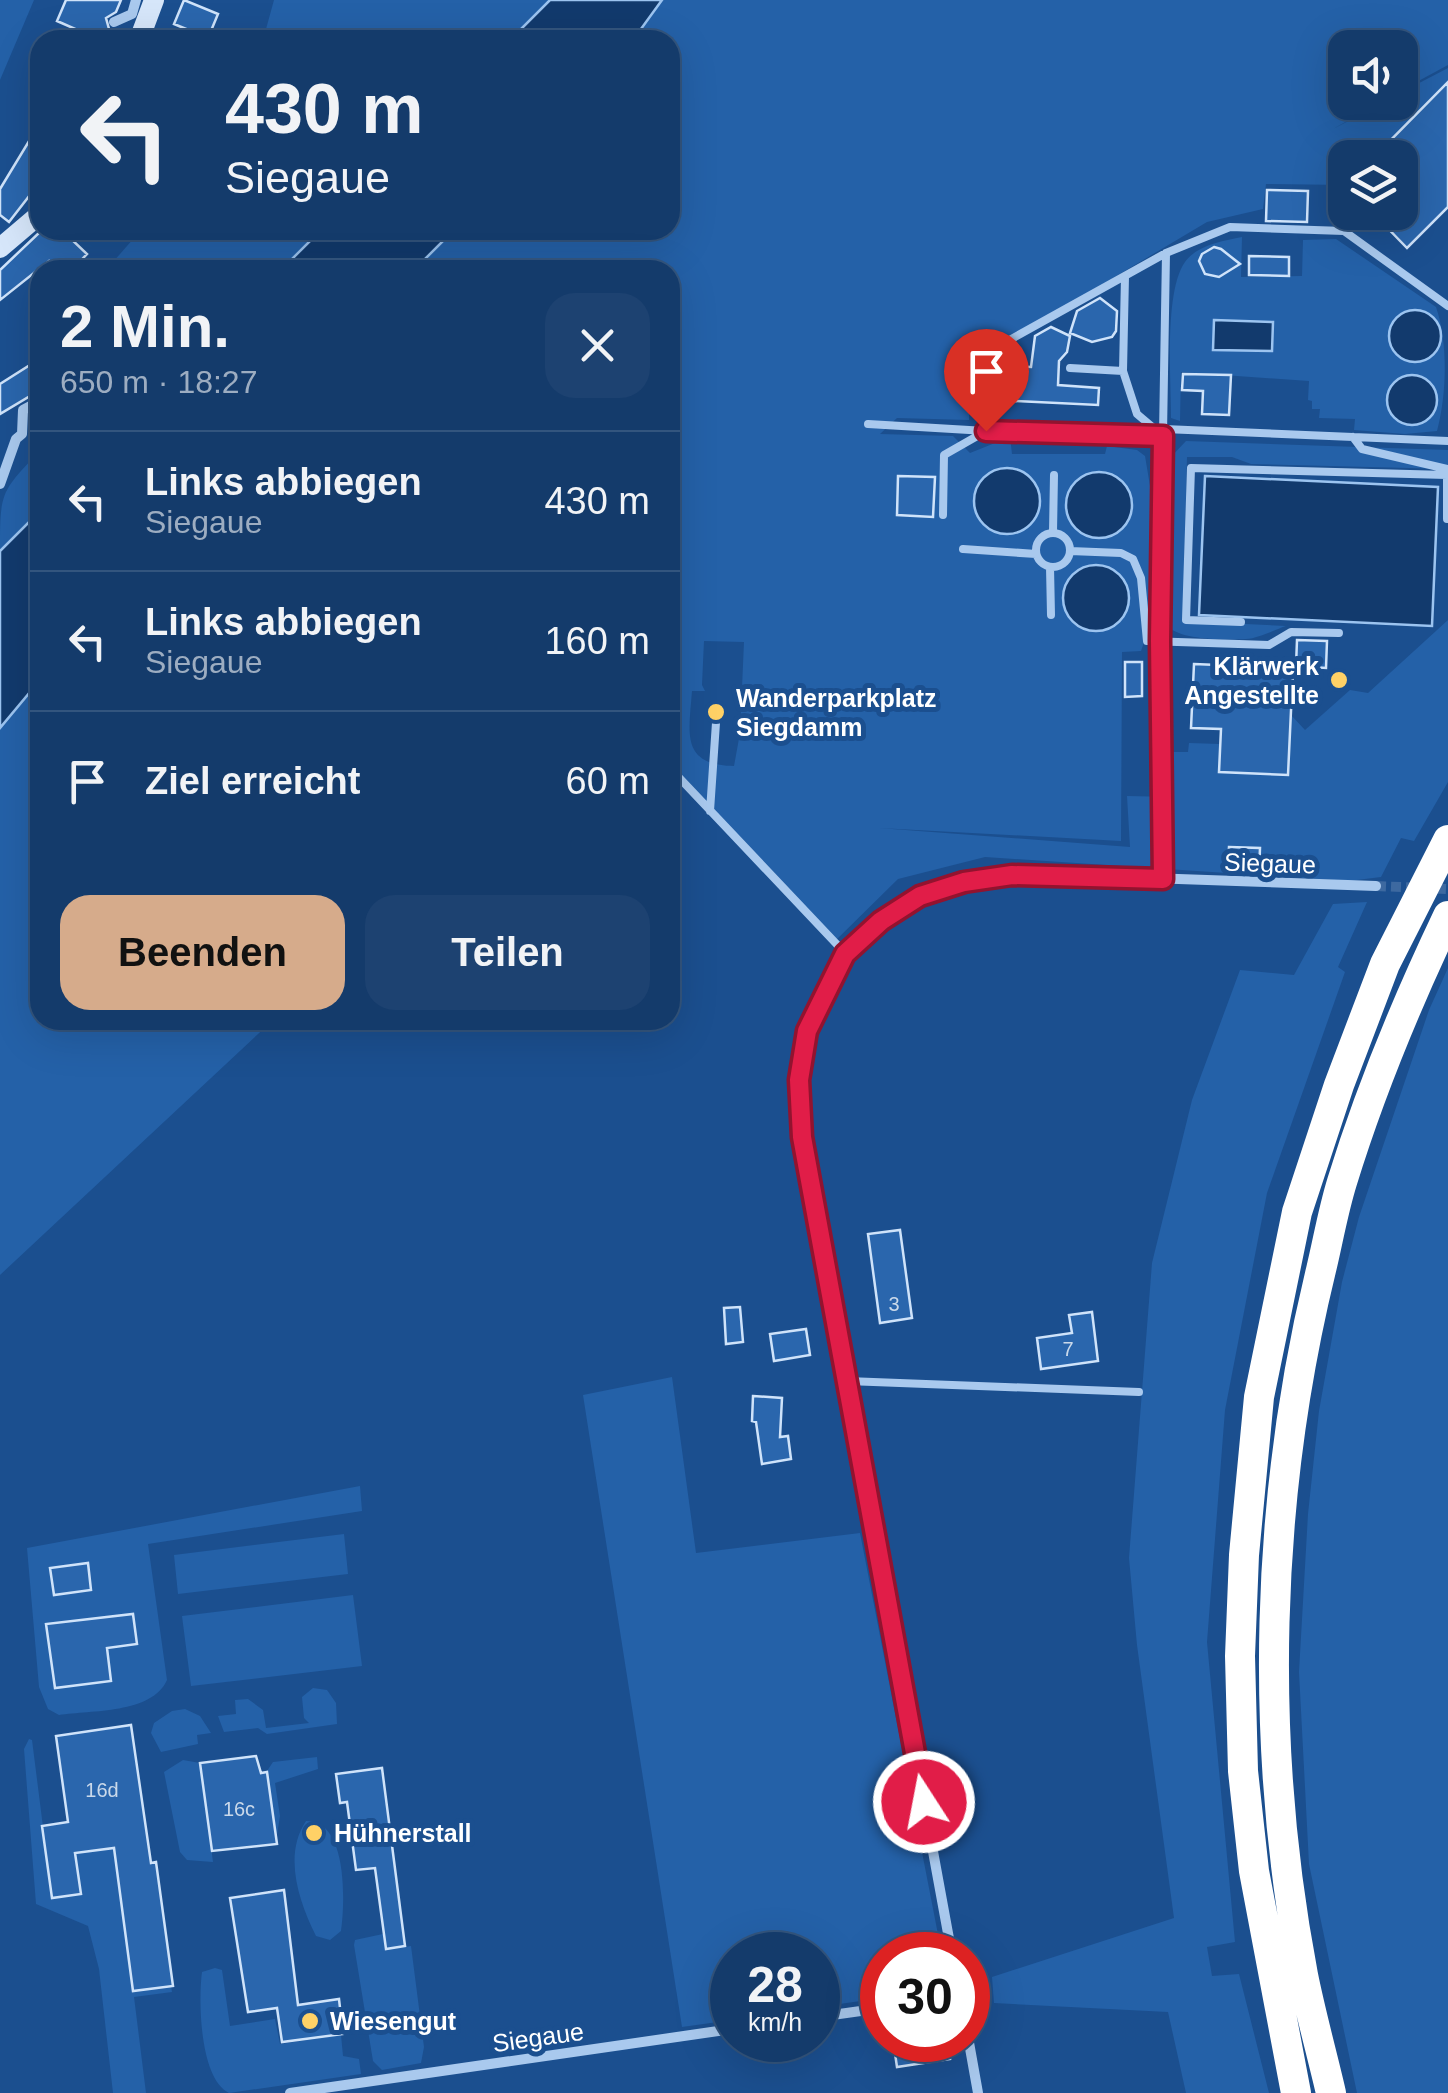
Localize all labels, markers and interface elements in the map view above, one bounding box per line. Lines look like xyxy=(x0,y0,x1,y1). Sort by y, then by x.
map controls xyxy=(1328,30,1418,230)
button: sound xyxy=(1328,30,1418,120)
icon: left xyxy=(60,70,190,200)
text: 430 m xyxy=(225,70,423,148)
button: layers xyxy=(1328,140,1418,230)
text: Siegaue xyxy=(225,152,390,203)
text: 2 Min. xyxy=(60,293,230,360)
button: close xyxy=(545,293,650,398)
pin xyxy=(944,329,1029,432)
icon: arrive xyxy=(959,344,1014,399)
text: 650 m · 18:27 xyxy=(60,364,257,400)
text: Links abbiegen xyxy=(145,461,422,503)
icon: left xyxy=(60,474,115,529)
text: 430 m xyxy=(544,480,650,522)
text: Siegaue xyxy=(145,504,262,540)
text: Links abbiegen xyxy=(145,601,422,643)
icon: left xyxy=(60,614,115,669)
text: 160 m xyxy=(544,620,650,662)
text: Siegaue xyxy=(145,644,262,680)
place label: Klärwerk Angestellte xyxy=(1184,652,1319,709)
marker: Klärwerk Angestellte xyxy=(1328,669,1350,691)
place label: Wanderparkplatz Siegdamm xyxy=(736,684,937,741)
marker: Wanderparkplatz Siegdamm xyxy=(705,701,727,723)
icon: arrive xyxy=(60,754,115,809)
text: Ziel erreicht xyxy=(145,760,360,802)
text: 60 m xyxy=(566,760,650,802)
street label: Siegaue xyxy=(1224,847,1316,879)
button: Beenden xyxy=(60,895,345,1010)
button: Teilen xyxy=(365,895,650,1010)
house number: 3 xyxy=(888,1293,900,1315)
house number: 7 xyxy=(1062,1338,1074,1360)
position arrow xyxy=(872,1750,976,1854)
house number: 16d xyxy=(85,1779,119,1801)
house number: 16c xyxy=(223,1798,255,1820)
place label: Hühnerstall xyxy=(334,1819,472,1847)
marker: Hühnerstall xyxy=(303,1822,325,1844)
speed limit sign: 30 xyxy=(860,1932,990,2062)
text: 28 xyxy=(747,1957,803,2013)
place label: Wiesengut xyxy=(330,2007,457,2035)
text: km/h xyxy=(748,2008,802,2036)
marker: Wiesengut xyxy=(299,2010,321,2032)
street label: Siegaue xyxy=(491,2017,585,2057)

